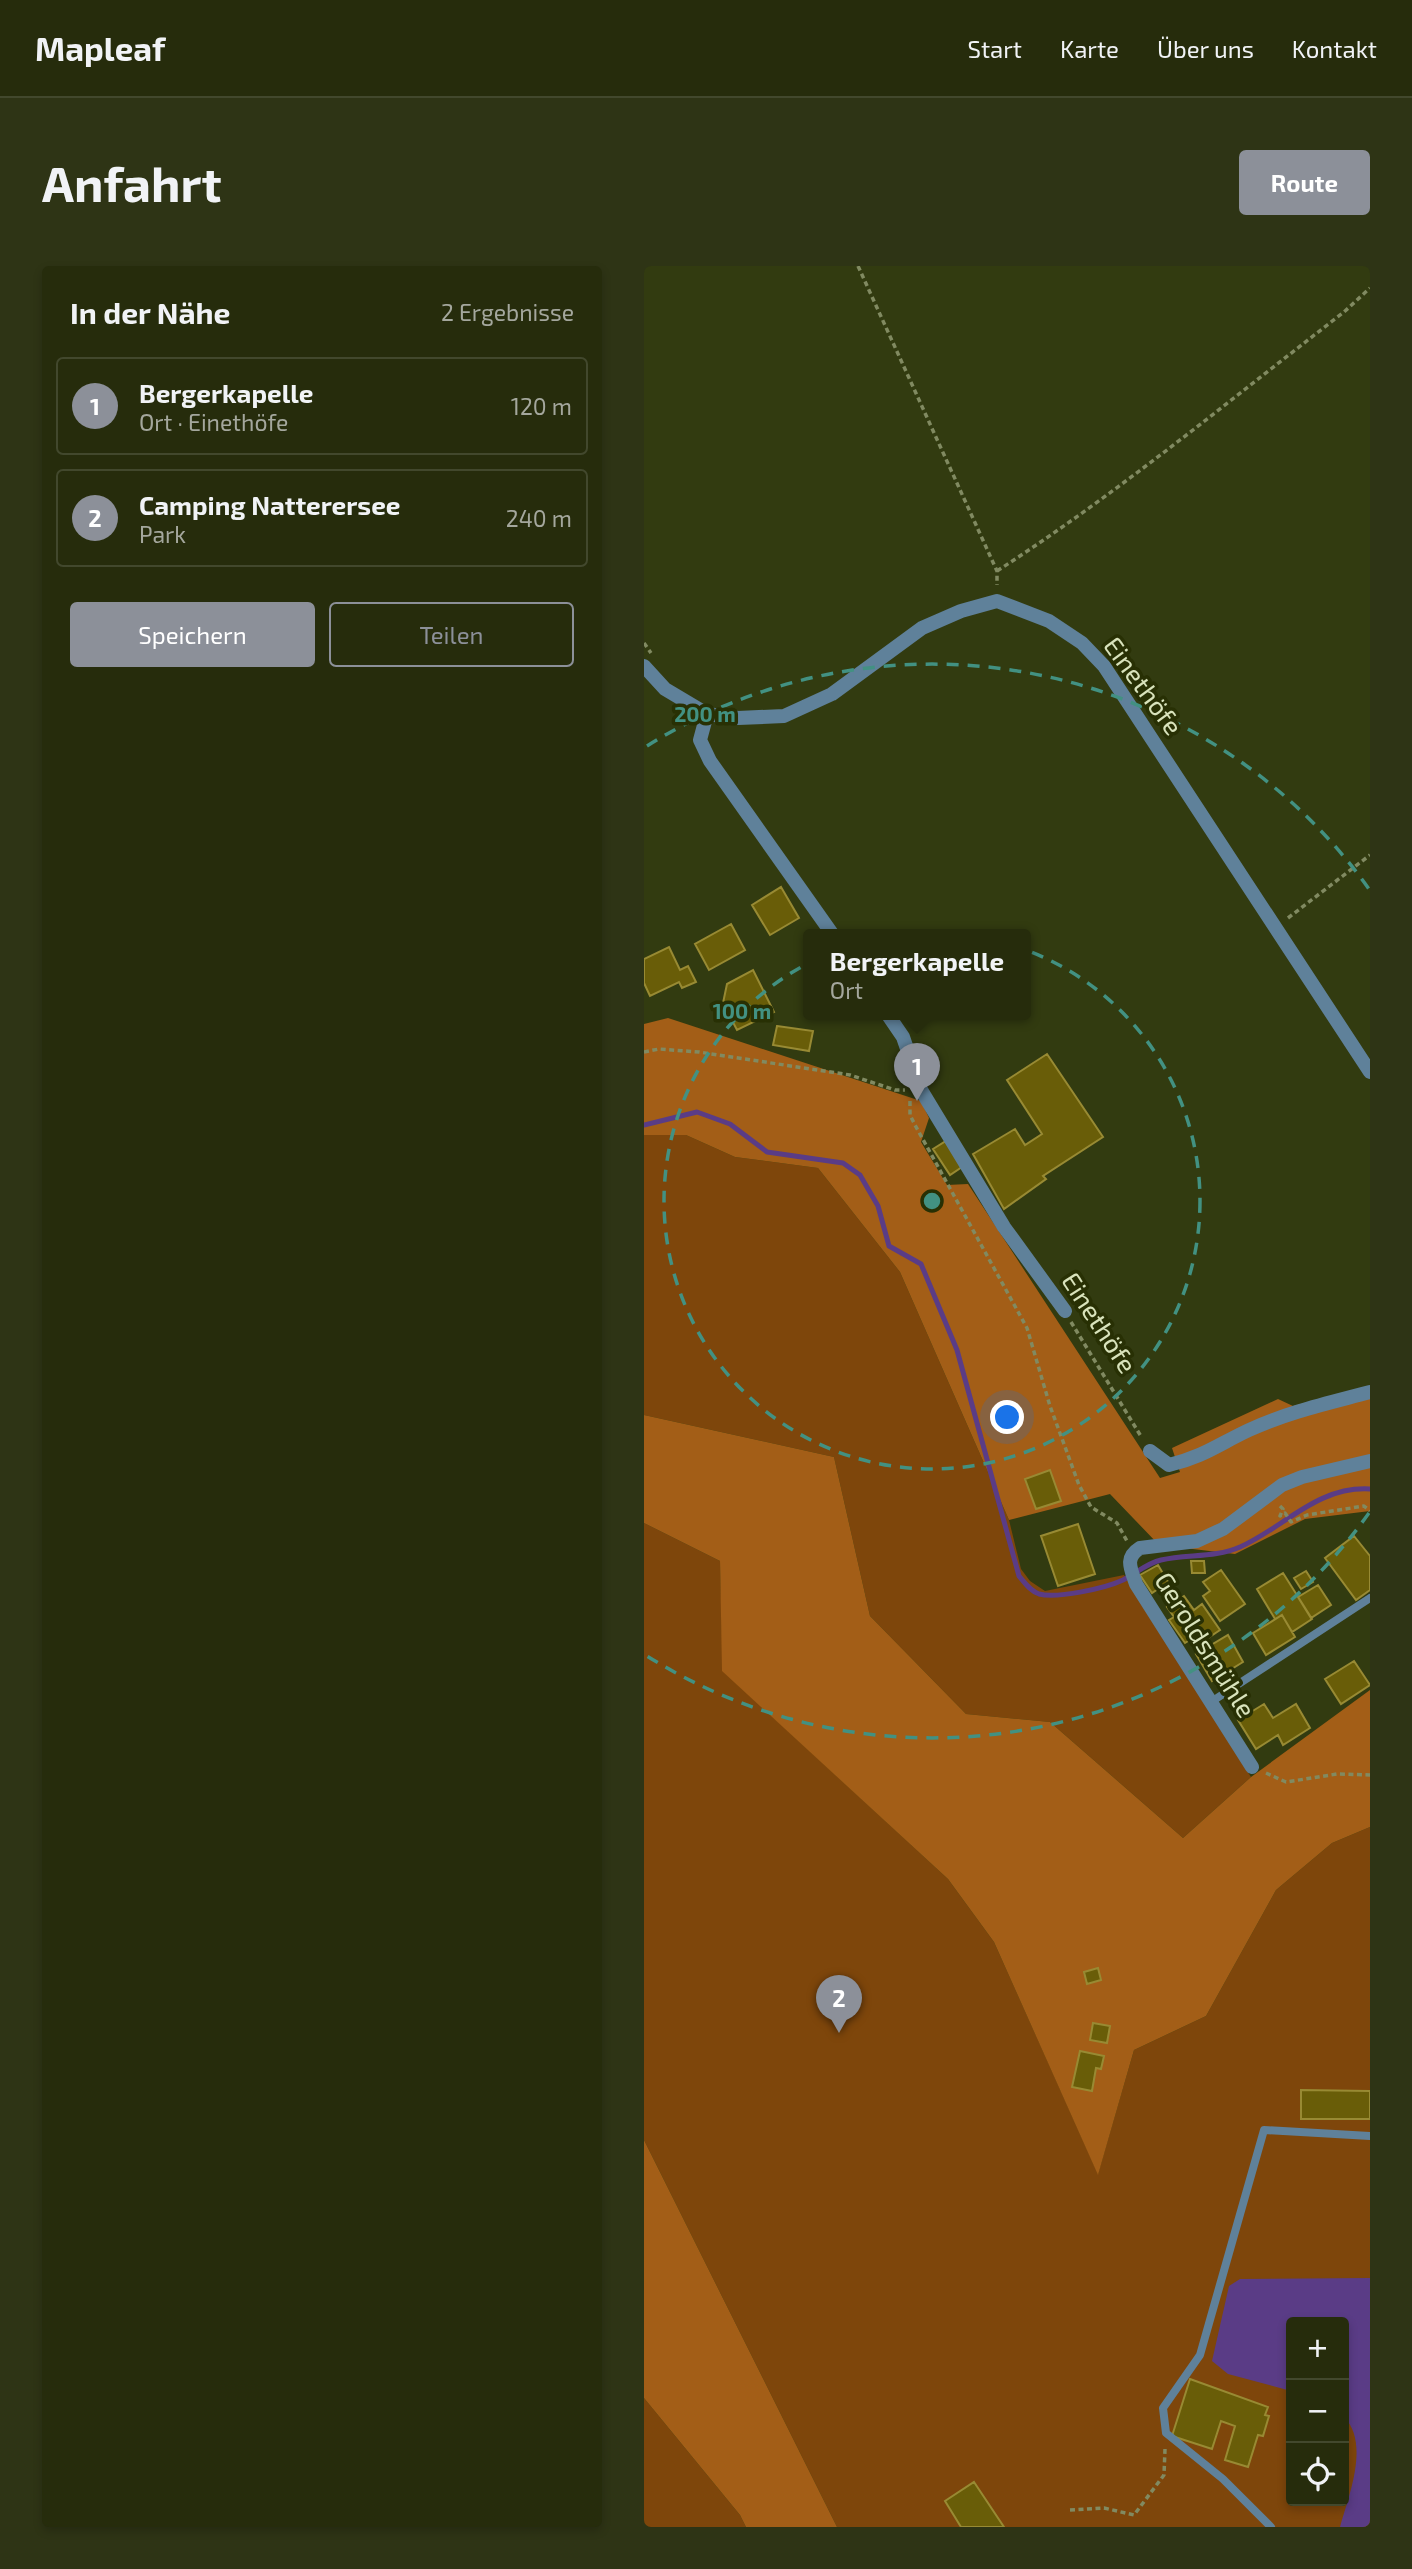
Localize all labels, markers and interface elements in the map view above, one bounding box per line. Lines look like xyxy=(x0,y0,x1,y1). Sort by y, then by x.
text: Mapleaf xyxy=(35,28,165,68)
text: Start xyxy=(968,34,1022,63)
text: Karte xyxy=(1060,34,1119,63)
text: Über uns xyxy=(1157,34,1254,63)
text: Kontakt xyxy=(1292,34,1377,63)
button: Route xyxy=(1239,150,1370,215)
text: Anfahrt xyxy=(42,153,222,212)
text: In der Nähe xyxy=(70,294,231,330)
text: 2 Ergebnisse xyxy=(441,298,574,326)
text: Bergerkapelle xyxy=(139,377,313,408)
text: 1 xyxy=(90,392,100,420)
text: 120 m xyxy=(511,392,572,420)
text: Ort · Einethöfe xyxy=(139,408,288,436)
text: Camping Natterersee xyxy=(139,489,401,520)
text: 2 xyxy=(88,504,102,532)
text: 240 m xyxy=(506,504,572,532)
text: Park xyxy=(139,520,186,548)
button: Speichern xyxy=(70,602,315,667)
button: Teilen xyxy=(329,602,574,667)
street label: Einethöfe xyxy=(1098,630,1190,740)
text: 200 m xyxy=(674,701,736,726)
popup xyxy=(803,929,1031,1020)
text: Bergerkapelle xyxy=(830,945,1004,976)
text: Ort xyxy=(830,976,863,1004)
text: 100 m xyxy=(713,998,771,1023)
pin: 1 xyxy=(894,1043,940,1101)
centre of rings xyxy=(920,1189,944,1213)
street label: Einethöfe xyxy=(1056,1266,1144,1378)
your location xyxy=(990,1400,1024,1434)
street label: Geroldsmühle xyxy=(1149,1566,1263,1723)
pin: 2 xyxy=(816,1975,862,2033)
map controls xyxy=(1286,2317,1349,2506)
button: + xyxy=(1286,2317,1349,2380)
button: − xyxy=(1286,2380,1349,2443)
button: locate xyxy=(1286,2443,1349,2506)

